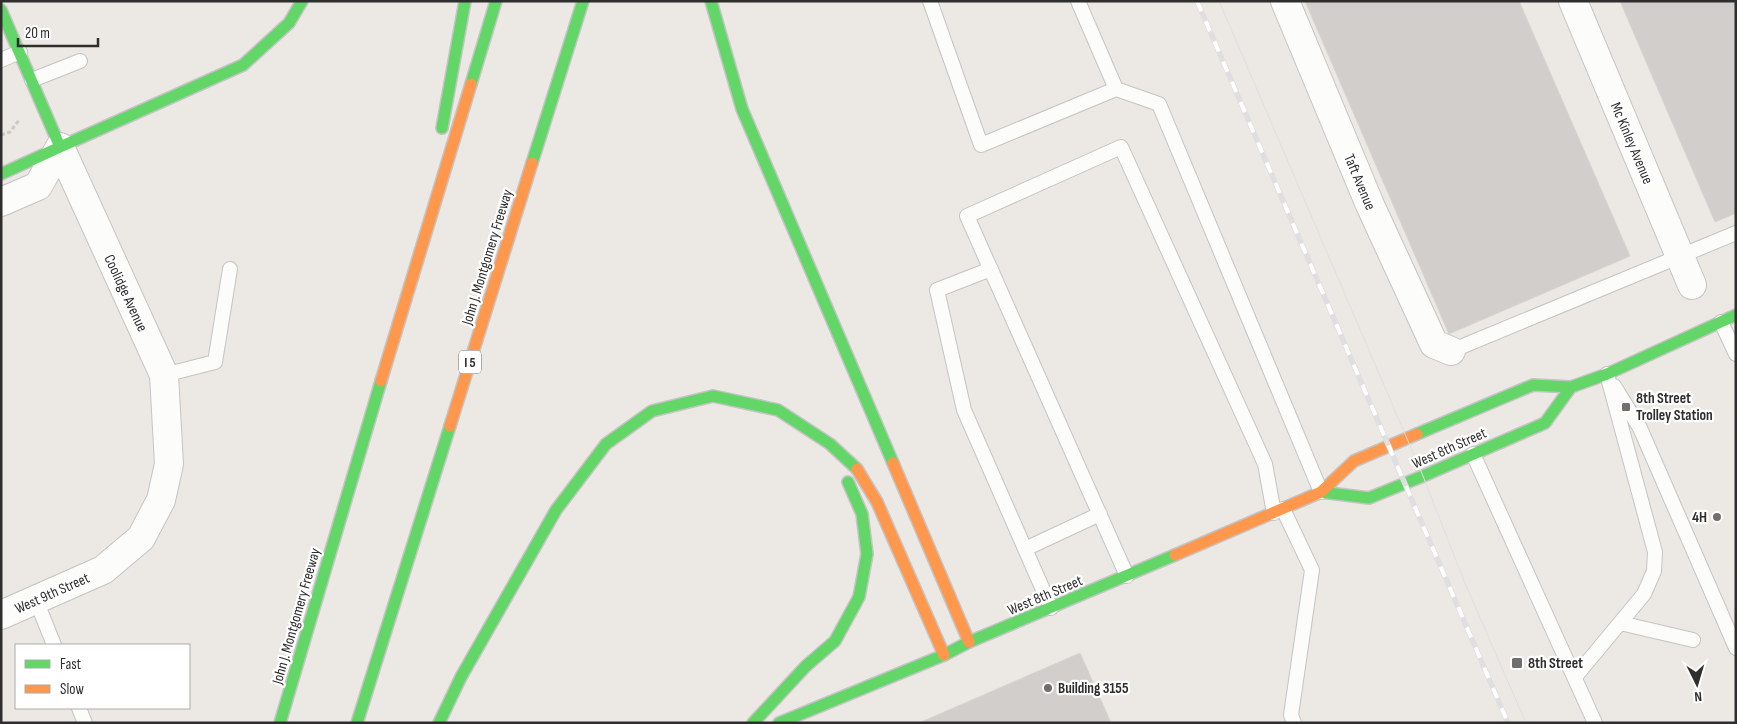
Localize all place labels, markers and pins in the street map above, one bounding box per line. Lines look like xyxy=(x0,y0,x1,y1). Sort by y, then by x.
place label: 8th Street Trolley Station xyxy=(1636,389,1713,425)
marker: 8th Street Trolley Station xyxy=(1620,401,1632,413)
place label: 4H xyxy=(1692,508,1707,527)
marker: 4H xyxy=(1711,511,1723,523)
place label: 8th Street xyxy=(1528,654,1583,673)
marker: 8th Street xyxy=(1510,656,1524,670)
place label: Building 3155 xyxy=(1058,679,1129,698)
marker: Building 3155 xyxy=(1042,682,1054,694)

